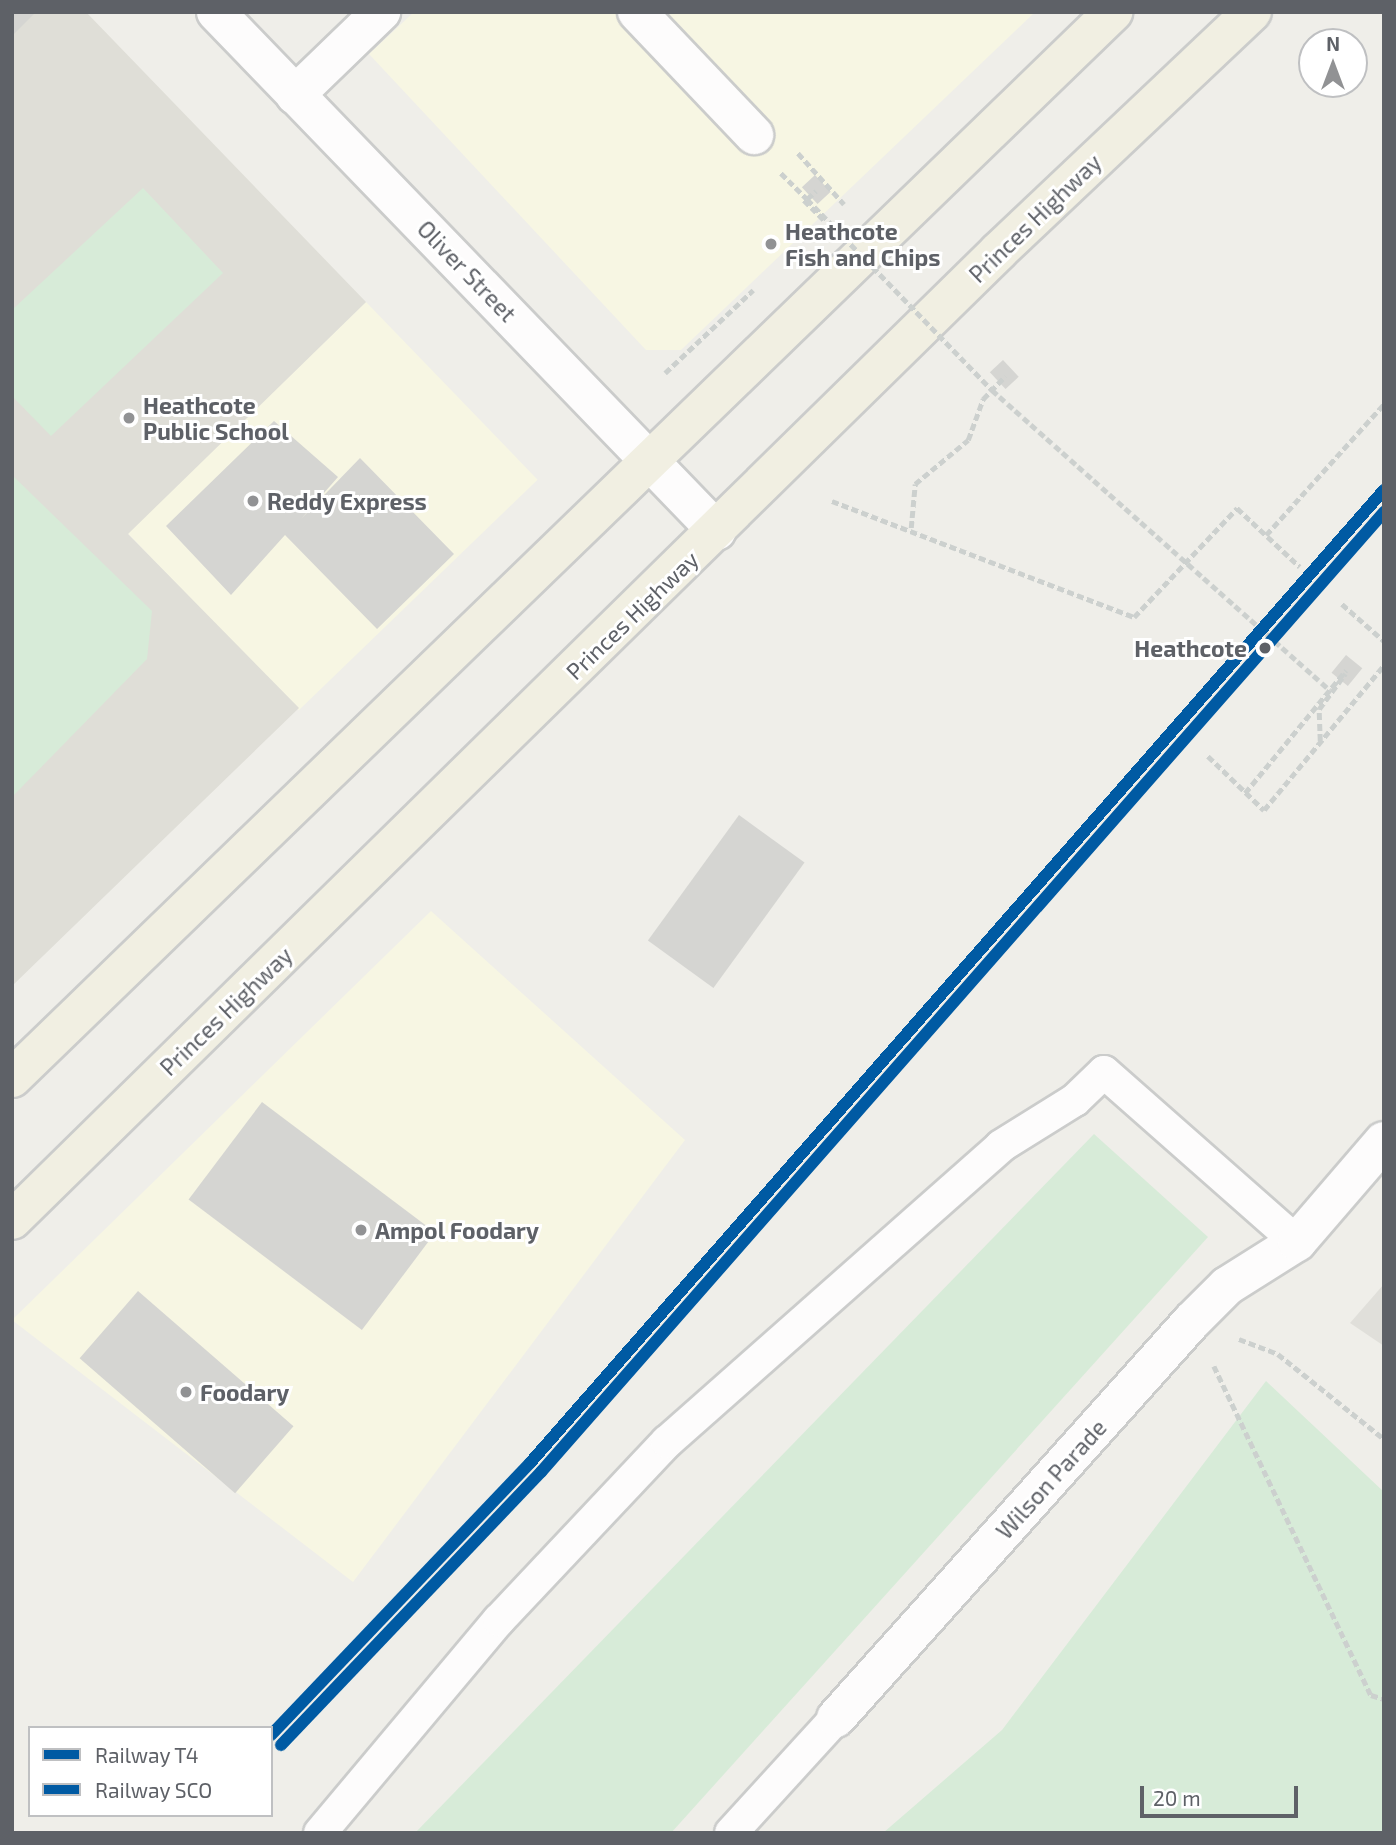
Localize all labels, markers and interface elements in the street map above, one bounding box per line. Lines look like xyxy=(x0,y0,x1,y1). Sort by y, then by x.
north arrow xyxy=(1298,28,1368,98)
text: N xyxy=(1326,32,1340,55)
street label: Princes Highway xyxy=(963,148,1107,288)
street label: Oliver Street xyxy=(412,214,522,328)
place label: Heathcote Fish and Chips xyxy=(785,217,941,271)
marker: Heathcote Fish and Chips xyxy=(763,236,779,252)
place label: Heathcote Public School xyxy=(143,391,289,445)
marker: Heathcote Public School xyxy=(121,410,137,426)
place label: Reddy Express xyxy=(267,487,427,515)
marker: Reddy Express xyxy=(245,493,261,509)
street label: Princes Highway xyxy=(560,545,704,685)
place label: Heathcote xyxy=(1134,634,1247,662)
marker: Heathcote xyxy=(1253,636,1277,660)
street label: Princes Highway xyxy=(154,941,298,1081)
place label: Ampol Foodary xyxy=(375,1216,539,1244)
marker: Ampol Foodary xyxy=(353,1222,369,1238)
place label: Foodary xyxy=(200,1378,289,1406)
marker: Foodary xyxy=(178,1384,194,1400)
street label: Wilson Parade xyxy=(990,1414,1112,1544)
legend xyxy=(28,1726,273,1817)
text: Railway T4 xyxy=(95,1742,199,1767)
scale bar xyxy=(1144,1772,1302,1816)
text: Railway SCO xyxy=(95,1777,212,1802)
text: 20 m xyxy=(1153,1785,1201,1810)

